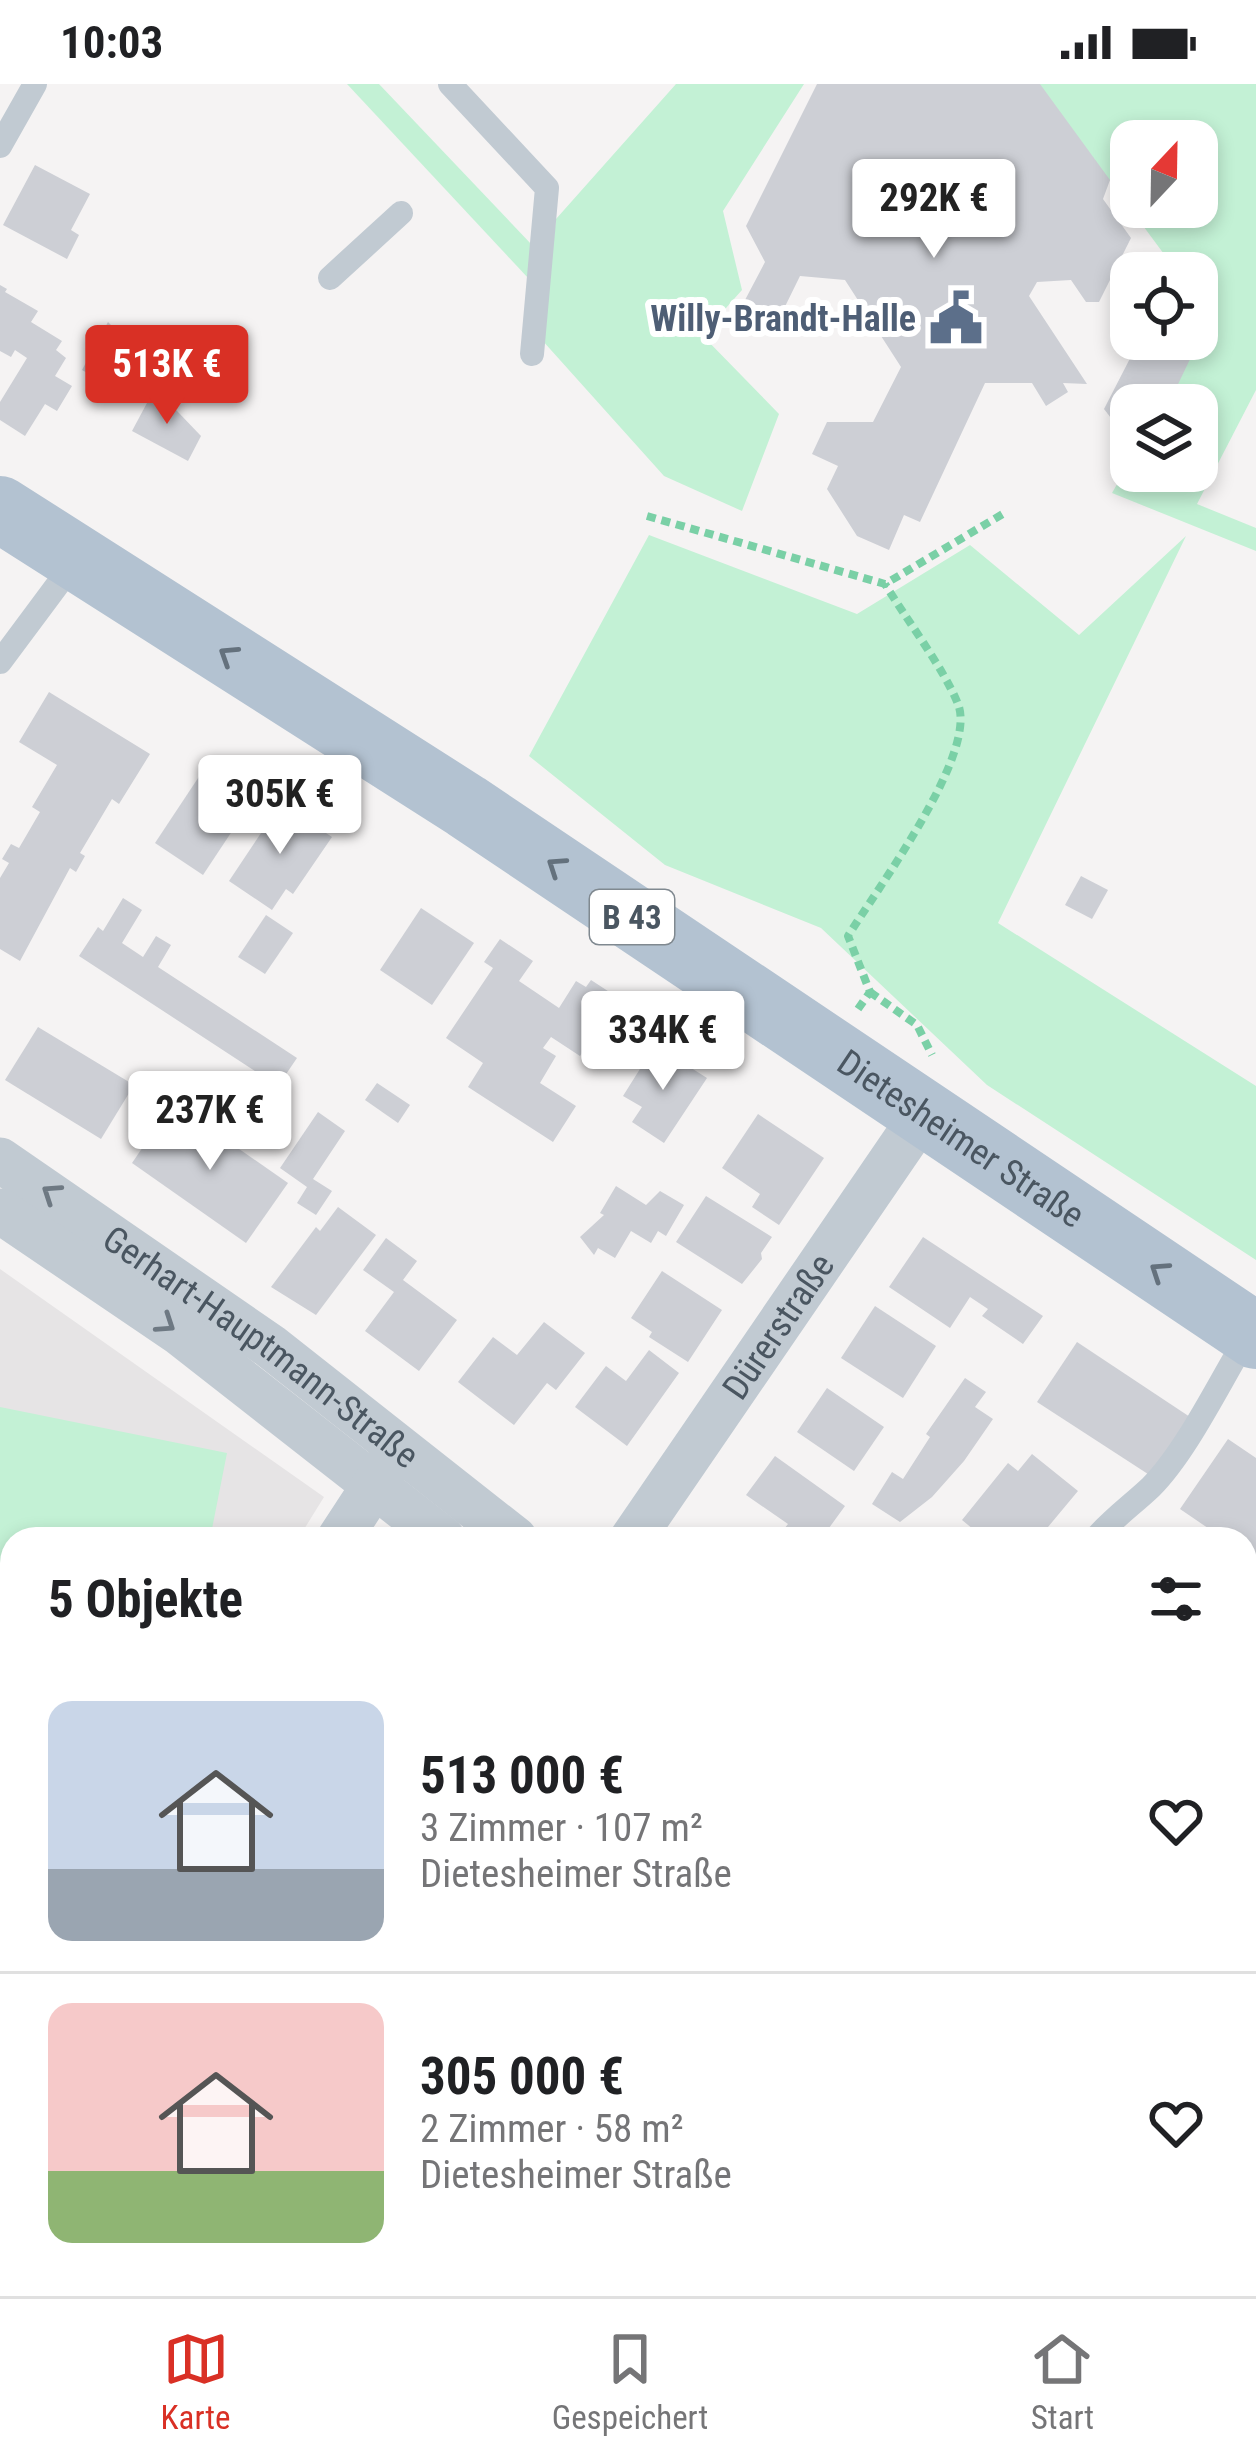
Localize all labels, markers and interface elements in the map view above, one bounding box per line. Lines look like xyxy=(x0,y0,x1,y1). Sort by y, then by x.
text: 10:03 xyxy=(60,16,163,69)
north arrow xyxy=(1110,120,1218,228)
map controls xyxy=(1110,120,1218,492)
pin: 292K € xyxy=(836,159,1032,261)
text: 292K € xyxy=(879,175,989,221)
button: locate xyxy=(1110,252,1218,360)
public building icon: Willy-Brandt-Halle xyxy=(927,289,985,347)
place label: Willy-Brandt-Halle xyxy=(650,298,916,340)
pin: 513K € xyxy=(69,325,265,427)
text: 513K € xyxy=(112,341,222,387)
button: layers xyxy=(1110,384,1218,492)
one-way arrow xyxy=(220,647,242,669)
pin: 305K € xyxy=(182,755,378,857)
text: 305K € xyxy=(225,771,335,817)
one-way arrow xyxy=(547,859,569,881)
road number: B 43 xyxy=(590,890,674,944)
pin: 334K € xyxy=(565,991,761,1093)
text: 334K € xyxy=(608,1007,718,1053)
street label: Dietesheimer Straße xyxy=(829,1041,1092,1237)
pin: 237K € xyxy=(112,1071,308,1173)
text: 237K € xyxy=(155,1087,265,1133)
one-way arrow xyxy=(42,1185,64,1207)
street label: Gerhart-Hauptmann-Straße xyxy=(95,1217,427,1477)
street label: Dürerstraße xyxy=(714,1246,843,1407)
one-way arrow xyxy=(1150,1263,1172,1285)
one-way arrow xyxy=(153,1310,175,1332)
icon: filters xyxy=(1143,1566,1209,1632)
text: 5 Objekte xyxy=(48,1570,243,1629)
text: 513 000 € xyxy=(420,1746,624,1805)
icon: home xyxy=(144,1749,288,1893)
icon: heart xyxy=(1143,1788,1209,1854)
text: 3 Zimmer · 107 m² xyxy=(420,1805,703,1851)
text: Dietesheimer Straße xyxy=(420,1851,732,1897)
text: 305 000 € xyxy=(420,2047,624,2106)
icon: home xyxy=(144,2051,288,2195)
icon: heart xyxy=(1143,2090,1209,2156)
text: 2 Zimmer · 58 m² xyxy=(420,2106,684,2152)
text: Dietesheimer Straße xyxy=(420,2152,732,2198)
tab: Karte xyxy=(161,2326,230,2437)
tab: Gespeichert xyxy=(552,2326,708,2437)
tab: Start xyxy=(1029,2326,1095,2437)

